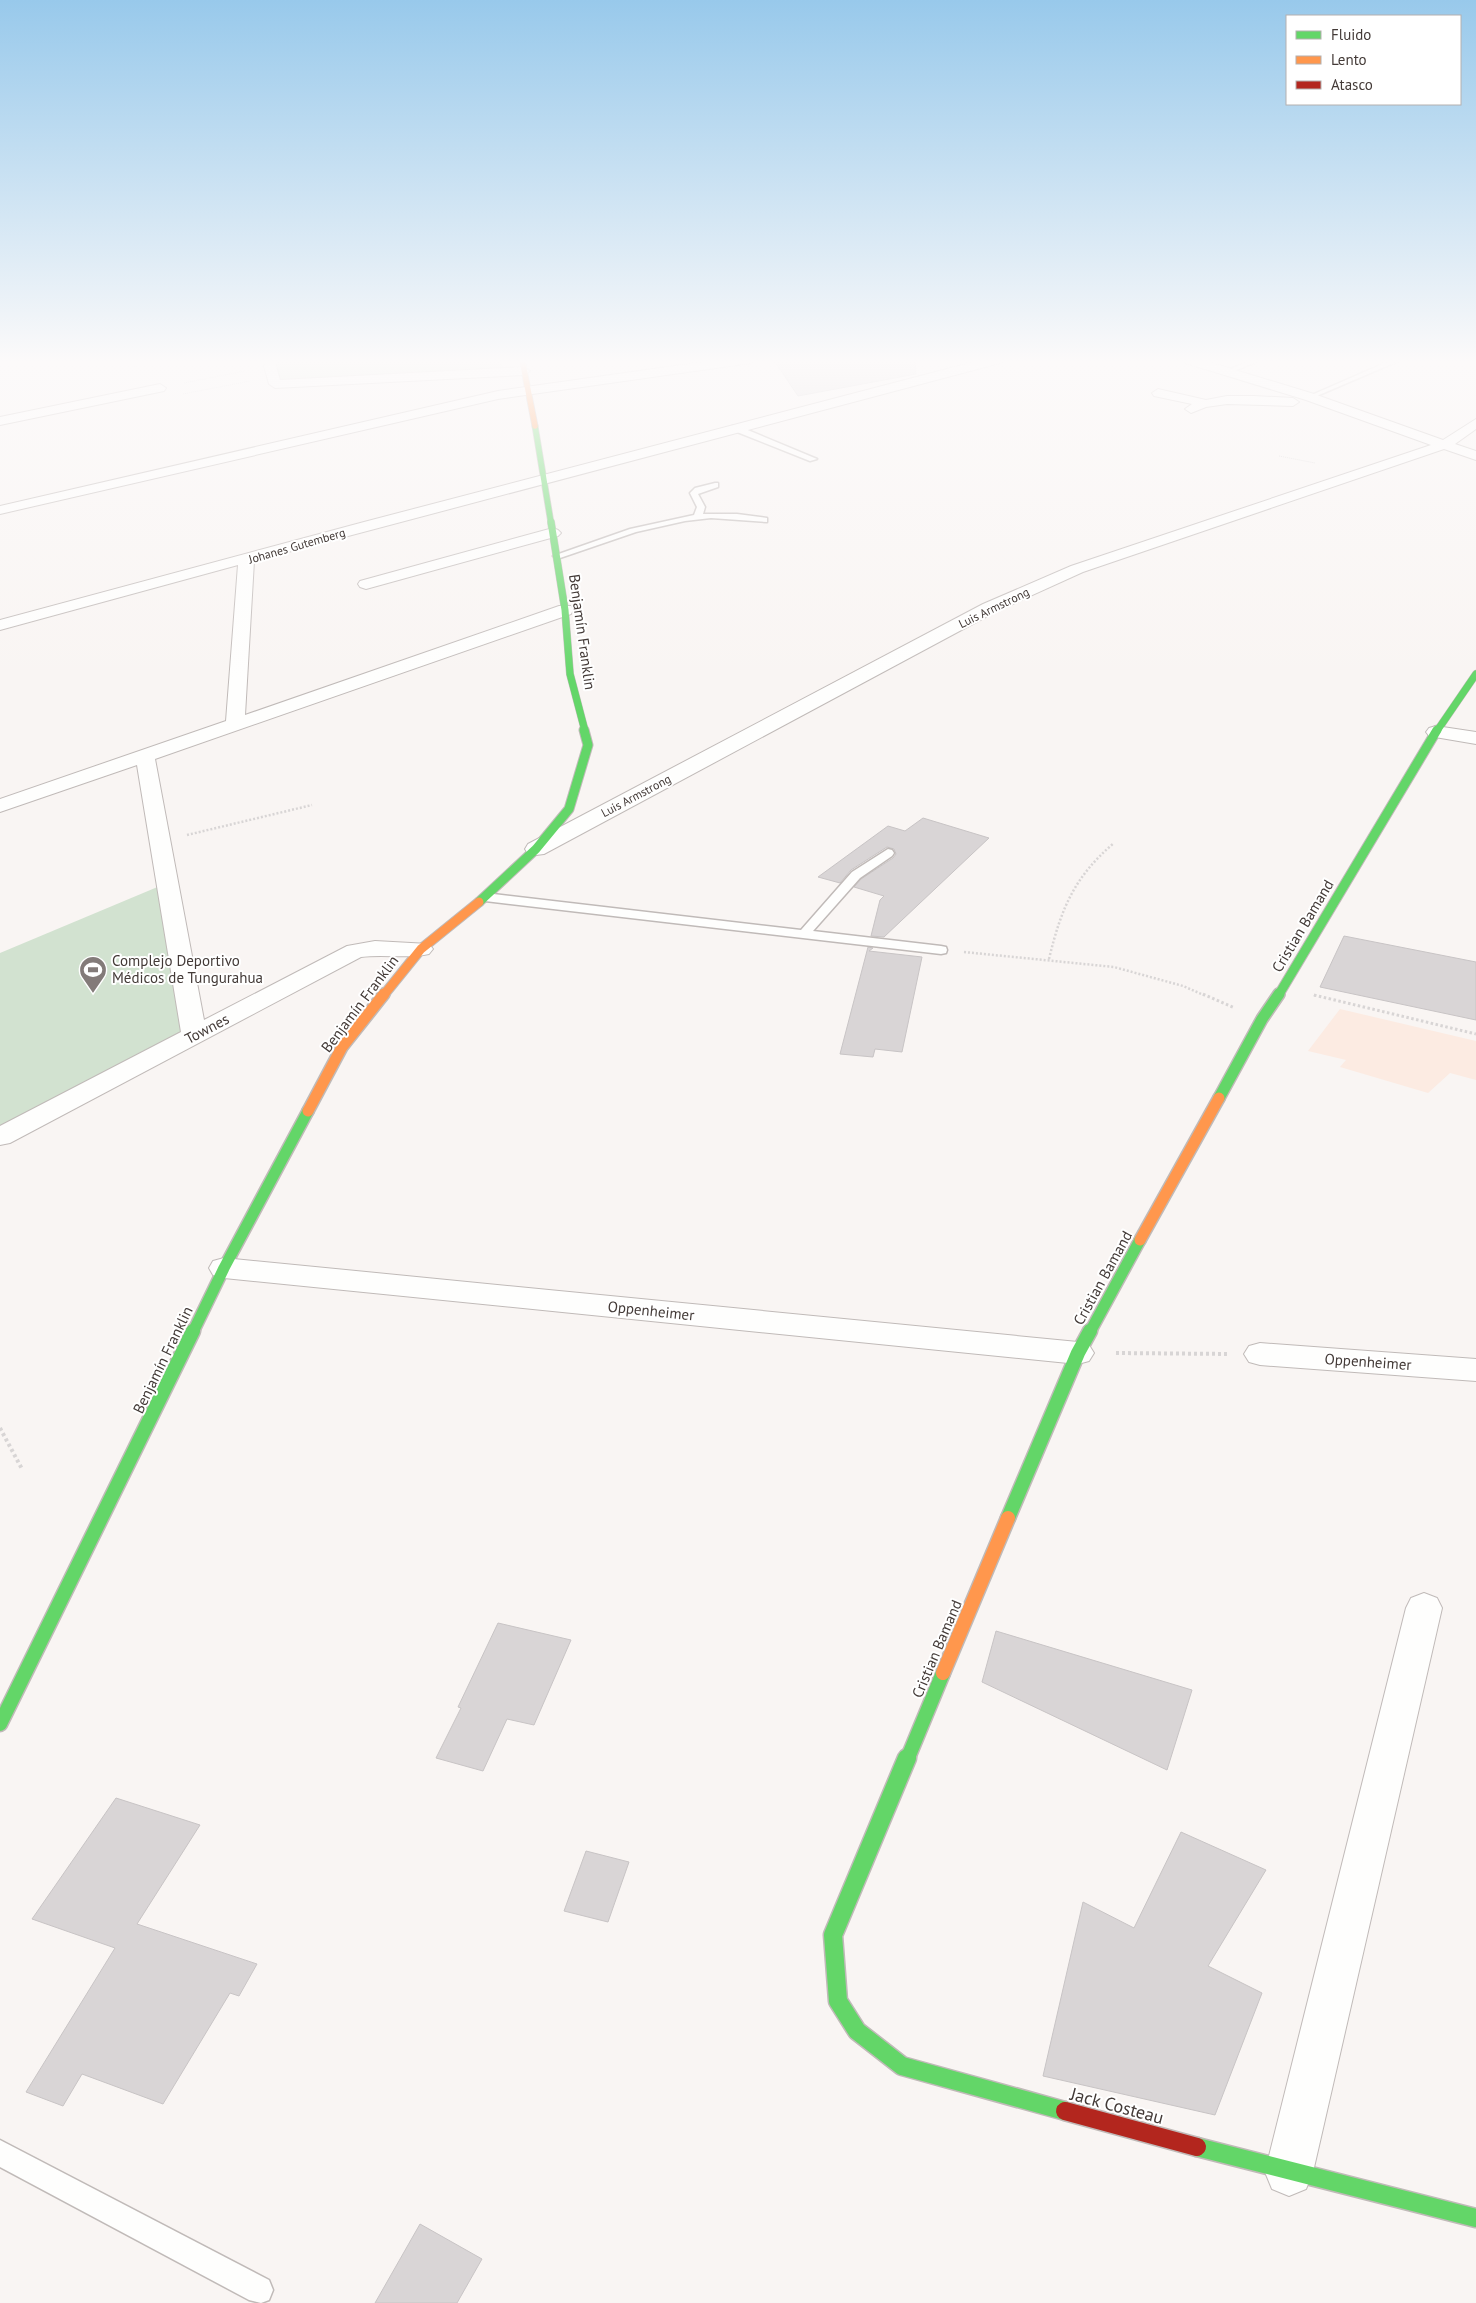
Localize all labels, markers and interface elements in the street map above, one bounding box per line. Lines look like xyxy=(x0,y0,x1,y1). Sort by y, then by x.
legend xyxy=(1286,15,1461,105)
text: Fluido xyxy=(1331,25,1371,44)
text: Lento xyxy=(1331,50,1367,69)
text: Atasco xyxy=(1331,75,1373,94)
street label: Johanes Gutemberg xyxy=(246,525,347,567)
street label: Benjamín Franklin xyxy=(565,573,600,691)
street label: Luis Armstrong xyxy=(956,584,1032,631)
street label: Luis Armstrong xyxy=(598,771,673,820)
street label: Cristian Bamand xyxy=(1267,876,1338,975)
place label: Complejo Deportivo Médicos de Tungurahua xyxy=(112,951,263,987)
street label: Benjamín Franklin xyxy=(317,951,402,1056)
sports icon: Complejo Deportivo Médicos de Tungurahua xyxy=(78,955,108,994)
street label: Townes xyxy=(181,1009,232,1048)
street label: Cristian Bamand xyxy=(1069,1227,1136,1328)
street label: Oppenheimer xyxy=(607,1297,695,1325)
street label: Benjamín Franklin xyxy=(128,1303,197,1416)
street label: Oppenheimer xyxy=(1324,1349,1412,1374)
street label: Cristian Bamand xyxy=(907,1597,966,1701)
street label: Jack Costeau xyxy=(1067,2082,1166,2129)

